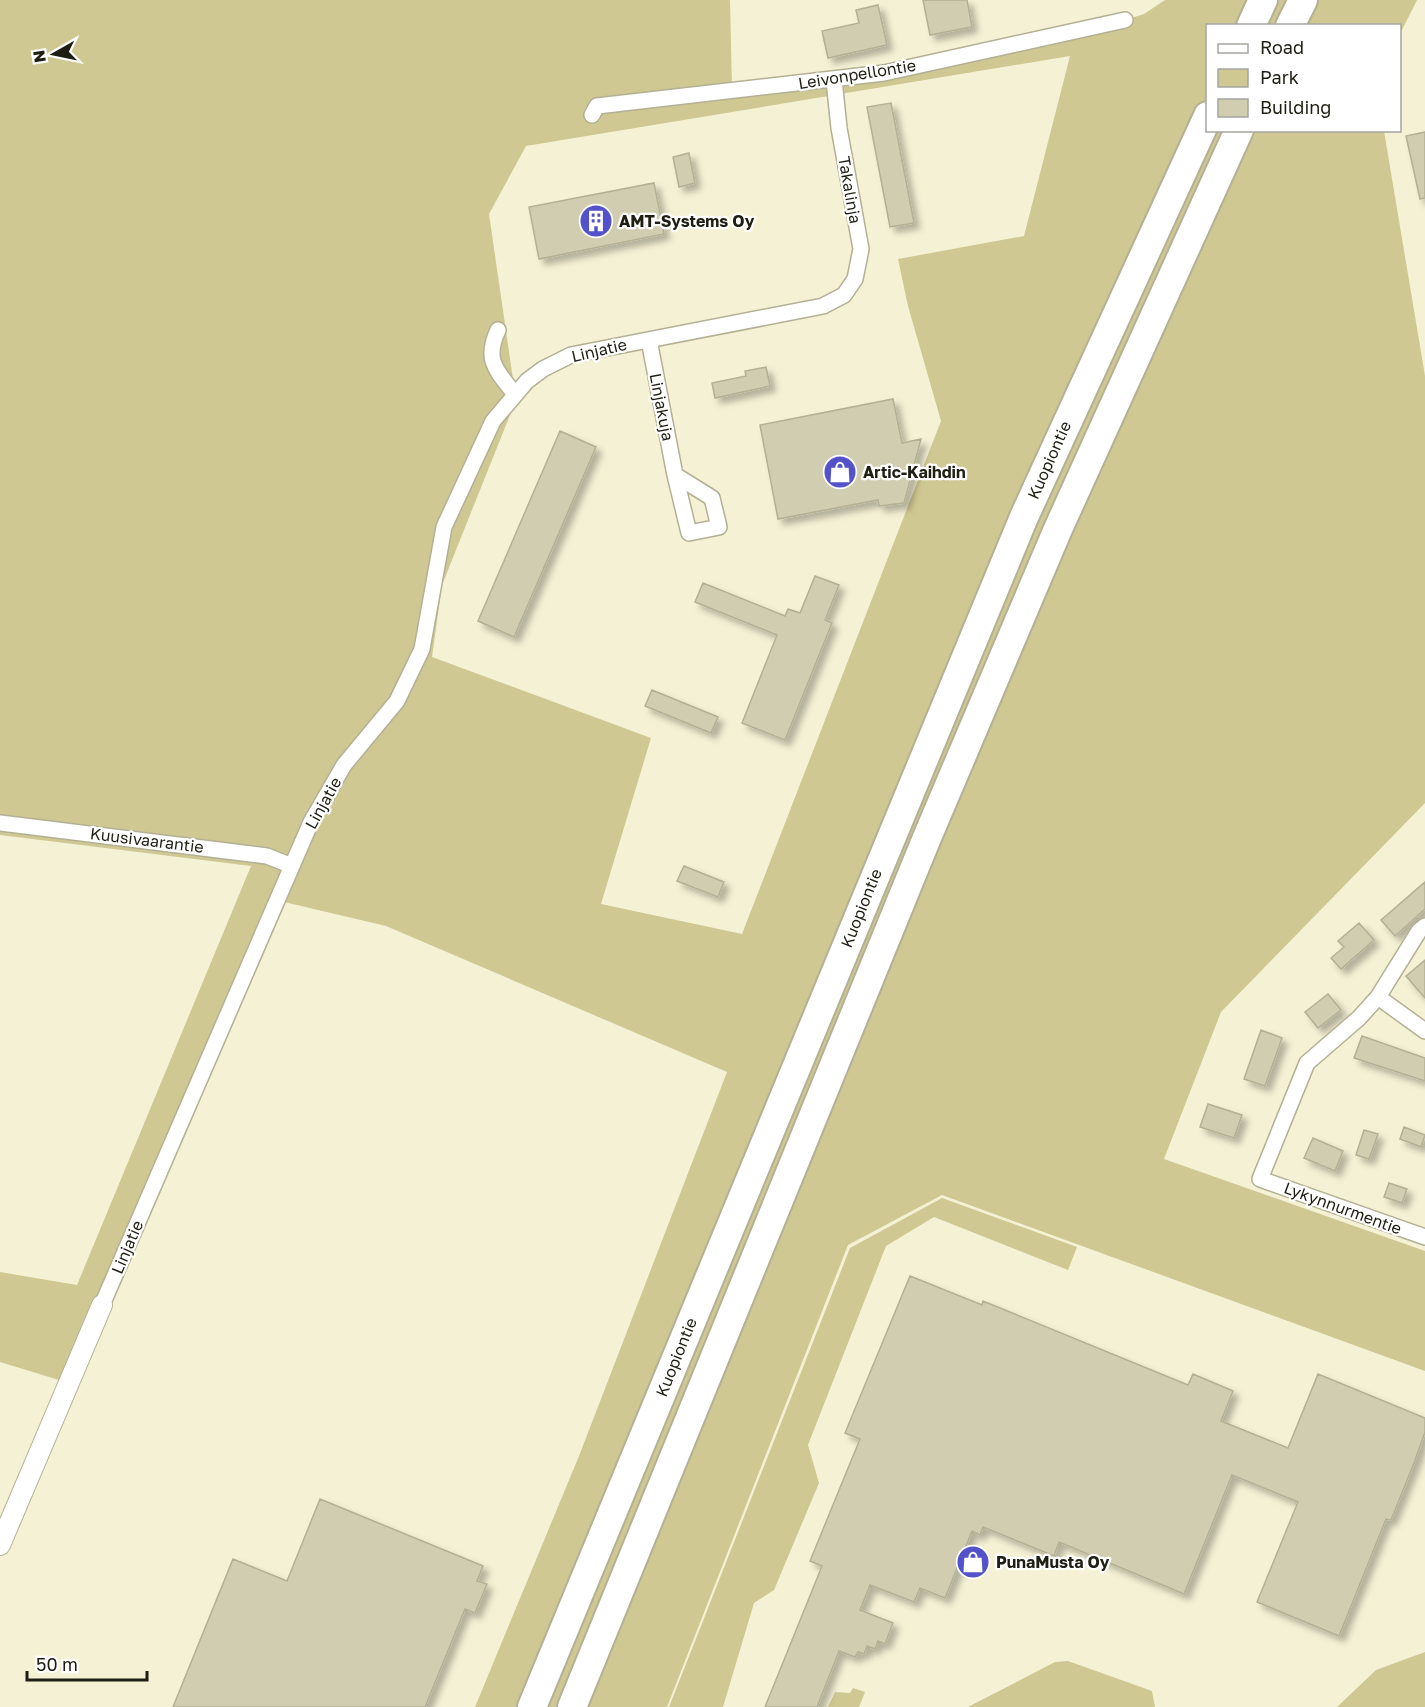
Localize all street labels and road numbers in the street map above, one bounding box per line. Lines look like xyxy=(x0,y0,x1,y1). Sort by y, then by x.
street label: Leivonpellontie xyxy=(797,55,917,93)
street label: Takalinja xyxy=(834,155,866,225)
street label: Linjatie xyxy=(569,334,629,366)
street label: Linjakuja xyxy=(646,371,678,443)
street label: Kuopiontie xyxy=(1023,418,1075,502)
street label: Linjatie xyxy=(301,773,345,833)
street label: Kuusivaarantie xyxy=(89,823,205,857)
street label: Kuopiontie xyxy=(836,866,886,950)
street label: Lykynnurmentie xyxy=(1281,1177,1405,1239)
street label: Linjatie xyxy=(107,1217,147,1277)
street label: Kuopiontie xyxy=(651,1315,701,1399)

